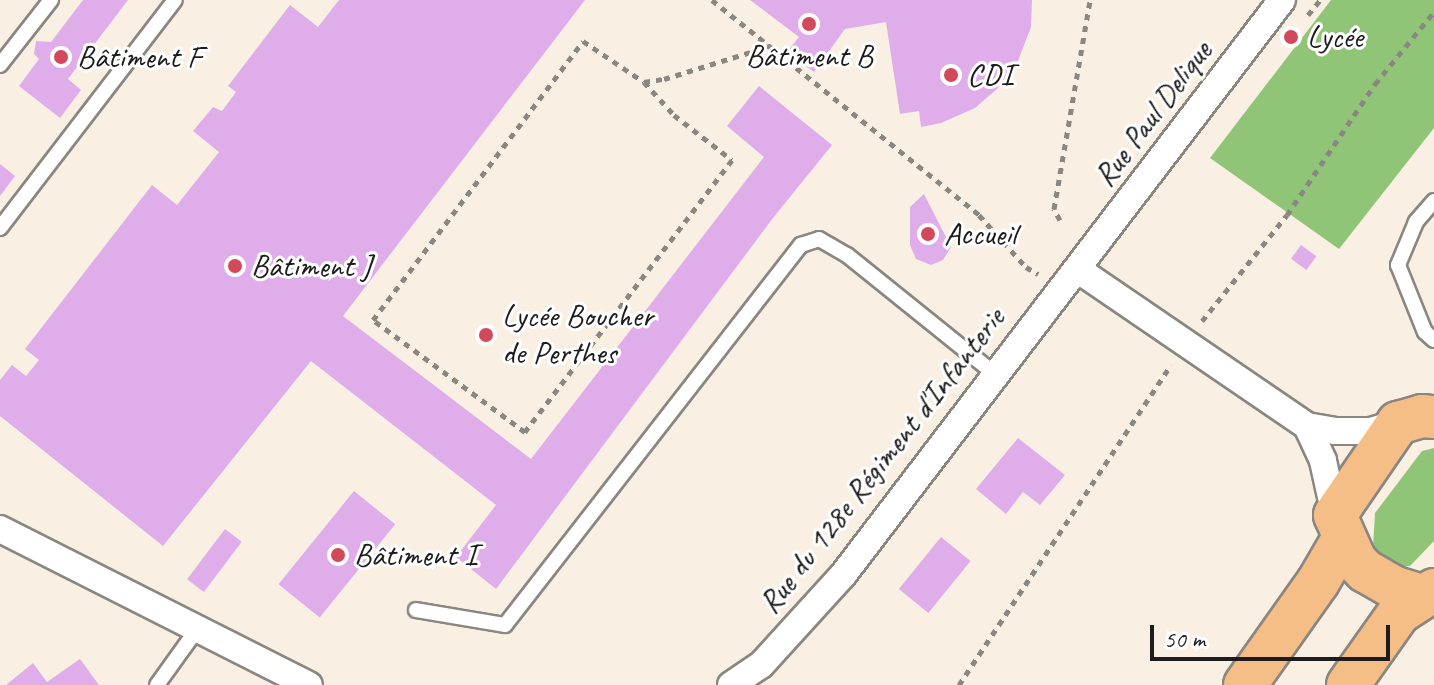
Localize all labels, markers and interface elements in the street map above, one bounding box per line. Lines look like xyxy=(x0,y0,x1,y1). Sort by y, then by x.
marker: Bâtiment B xyxy=(800,15,818,33)
place label: Lycée xyxy=(1307,18,1363,56)
marker: Lycée xyxy=(1282,28,1300,46)
street label: Rue Paul Delique xyxy=(1085,33,1221,195)
place label: Bâtiment B xyxy=(746,37,872,75)
place label: Bâtiment F xyxy=(77,38,202,76)
marker: Bâtiment F xyxy=(52,48,70,66)
place label: CDI xyxy=(967,56,1013,94)
marker: CDI xyxy=(942,66,960,84)
place label: Accueil xyxy=(944,215,1016,253)
marker: Accueil xyxy=(919,225,937,243)
place label: Bâtiment J xyxy=(251,247,371,285)
marker: Bâtiment J xyxy=(226,257,244,275)
place label: Lycée Boucher de Perthes xyxy=(502,298,653,373)
street label: Rue du 128e Régiment d'Infanterie xyxy=(751,301,1013,621)
marker: Lycée Boucher de Perthes xyxy=(477,326,495,344)
place label: Bâtiment I xyxy=(354,536,477,574)
marker: Bâtiment I xyxy=(329,546,347,564)
scale bar xyxy=(1154,609,1394,659)
text: 50 m xyxy=(1164,624,1205,654)

